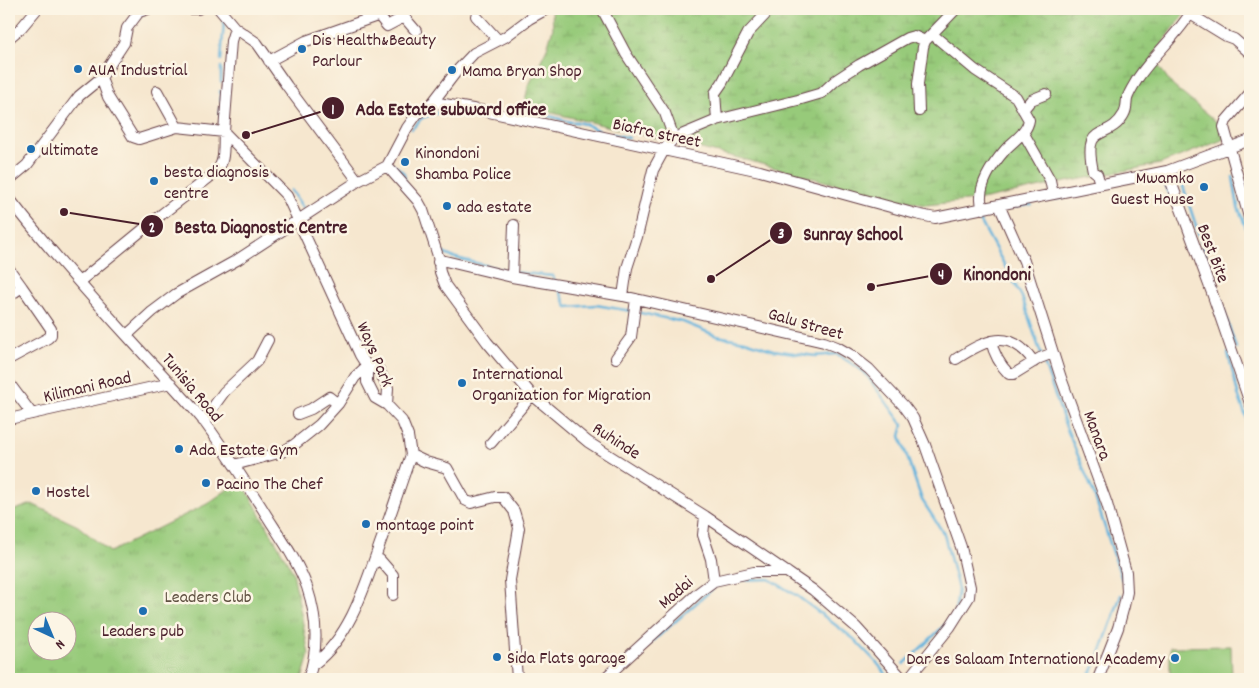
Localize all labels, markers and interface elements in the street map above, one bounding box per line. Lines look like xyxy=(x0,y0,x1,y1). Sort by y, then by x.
place label: Dis Health&Beauty Parlour xyxy=(312,29,436,75)
marker: Dis Health&Beauty Parlour xyxy=(296,43,308,55)
place label: AUA Industrial xyxy=(88,59,188,84)
place label: Mama Bryan Shop xyxy=(462,60,582,85)
marker: AUA Industrial xyxy=(72,63,84,75)
marker: Mama Bryan Shop xyxy=(446,64,458,76)
callout: Ada Estate subward office xyxy=(321,91,556,125)
text: Ada Estate subward office xyxy=(356,98,546,125)
text: 1 xyxy=(331,100,335,122)
street label: Biafra street xyxy=(610,113,703,156)
place label: ultimate xyxy=(41,139,98,164)
place label: Kinondoni Shamba Police xyxy=(415,142,511,188)
marker: ultimate xyxy=(25,143,37,155)
marker: Kinondoni Shamba Police xyxy=(399,156,411,168)
place label: besta diagnosis centre xyxy=(164,161,269,207)
place label: Mwamko Guest House xyxy=(1110,167,1194,213)
marker: besta diagnosis centre xyxy=(148,175,160,187)
marker: Mwamko Guest House xyxy=(1198,181,1210,193)
place label: ada estate xyxy=(457,196,532,221)
marker: ada estate xyxy=(441,200,453,212)
callout: Besta Diagnostic Centre xyxy=(139,209,357,243)
text: Besta Diagnostic Centre xyxy=(175,216,347,243)
callout: Sunray School xyxy=(769,216,913,250)
text: 2 xyxy=(149,218,155,240)
street label: Best Bite xyxy=(1189,221,1234,287)
text: Sunray School xyxy=(803,223,903,250)
text: 3 xyxy=(778,224,785,246)
callout: Kinondoni xyxy=(928,257,1041,291)
text: Kinondoni xyxy=(963,263,1031,290)
text: 4 xyxy=(938,265,944,287)
street label: Galu Street xyxy=(765,303,846,348)
street label: Ways Park xyxy=(349,319,399,391)
street label: Tunisia Road xyxy=(155,349,228,429)
place label: International Organization for Migration xyxy=(472,363,651,409)
street label: Kilimani Road xyxy=(41,366,134,411)
marker: International Organization for Migration xyxy=(456,377,468,389)
street label: Manara xyxy=(1075,408,1116,465)
street label: Ruhinde xyxy=(587,417,645,467)
place label: Ada Estate Gym xyxy=(189,439,298,464)
marker: Ada Estate Gym xyxy=(173,443,185,455)
place label: Pacino The Chef xyxy=(216,473,323,498)
marker: Pacino The Chef xyxy=(200,477,212,489)
place label: Hostel xyxy=(46,481,90,506)
marker: Hostel xyxy=(30,485,42,497)
place label: montage point xyxy=(376,514,475,539)
marker: montage point xyxy=(360,518,372,530)
street label: Madai xyxy=(654,572,700,616)
park label: Leaders Club xyxy=(164,586,252,611)
marker: Leaders pub xyxy=(137,605,149,617)
north arrow xyxy=(28,610,78,660)
place label: Leaders pub xyxy=(102,620,184,645)
text: N xyxy=(50,634,69,654)
place label: Sida Flats garage xyxy=(507,647,626,672)
place label: Dar es Salaam International Academy xyxy=(906,648,1166,673)
marker: Sida Flats garage xyxy=(491,651,503,663)
marker: Dar es Salaam International Academy xyxy=(1169,652,1181,664)

